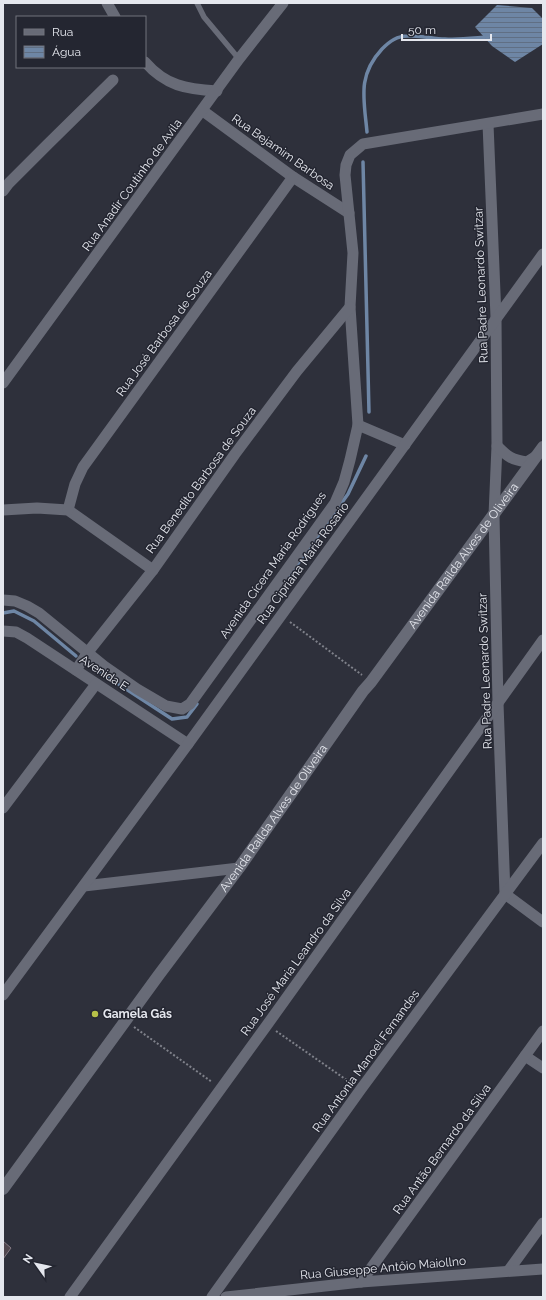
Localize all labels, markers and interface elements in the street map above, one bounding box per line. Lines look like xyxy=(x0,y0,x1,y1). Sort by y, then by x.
legend xyxy=(16,16,146,68)
scale bar xyxy=(402,16,491,42)
text: 50 m xyxy=(408,23,436,37)
text: Rua xyxy=(52,25,73,39)
text: Água xyxy=(52,45,81,59)
street label: Rua Bejamim Barbosa xyxy=(229,111,337,193)
street label: Rua Anadir Coutinho de Avila xyxy=(79,116,185,254)
street label: Rua Padre Leonardo Switzar xyxy=(471,206,491,363)
street label: Rua José Barbosa de Souza xyxy=(113,267,215,399)
street label: Rua Benedito Barbosa de Souza xyxy=(143,404,259,556)
street label: Avenida Raílda Alves de Oliveira xyxy=(405,480,521,631)
street label: Avenida Cícera Maria Rodrigues xyxy=(217,489,329,641)
street label: Rua Cipriana Maria Rosario xyxy=(254,499,352,627)
street label: Rua Padre Leonardo Switzar xyxy=(475,592,495,749)
street label: Avenida E xyxy=(77,652,131,694)
street label: Avenida Raílda Alves de Oliveira xyxy=(217,742,330,895)
street label: Rua José Maria Leandro da Silva xyxy=(238,886,354,1038)
street label: Rua Antonia Manoel Fernandes xyxy=(310,987,422,1135)
place label: Gamela Gás xyxy=(103,1007,172,1021)
marker: Gamela Gás xyxy=(90,1009,100,1019)
street label: Rua Antão Bernardo da Silva xyxy=(390,1081,494,1217)
north arrow xyxy=(16,1244,56,1284)
text: N xyxy=(20,1252,36,1266)
street label: Rua Giuseppe Antôio Maiollno xyxy=(299,1254,467,1282)

